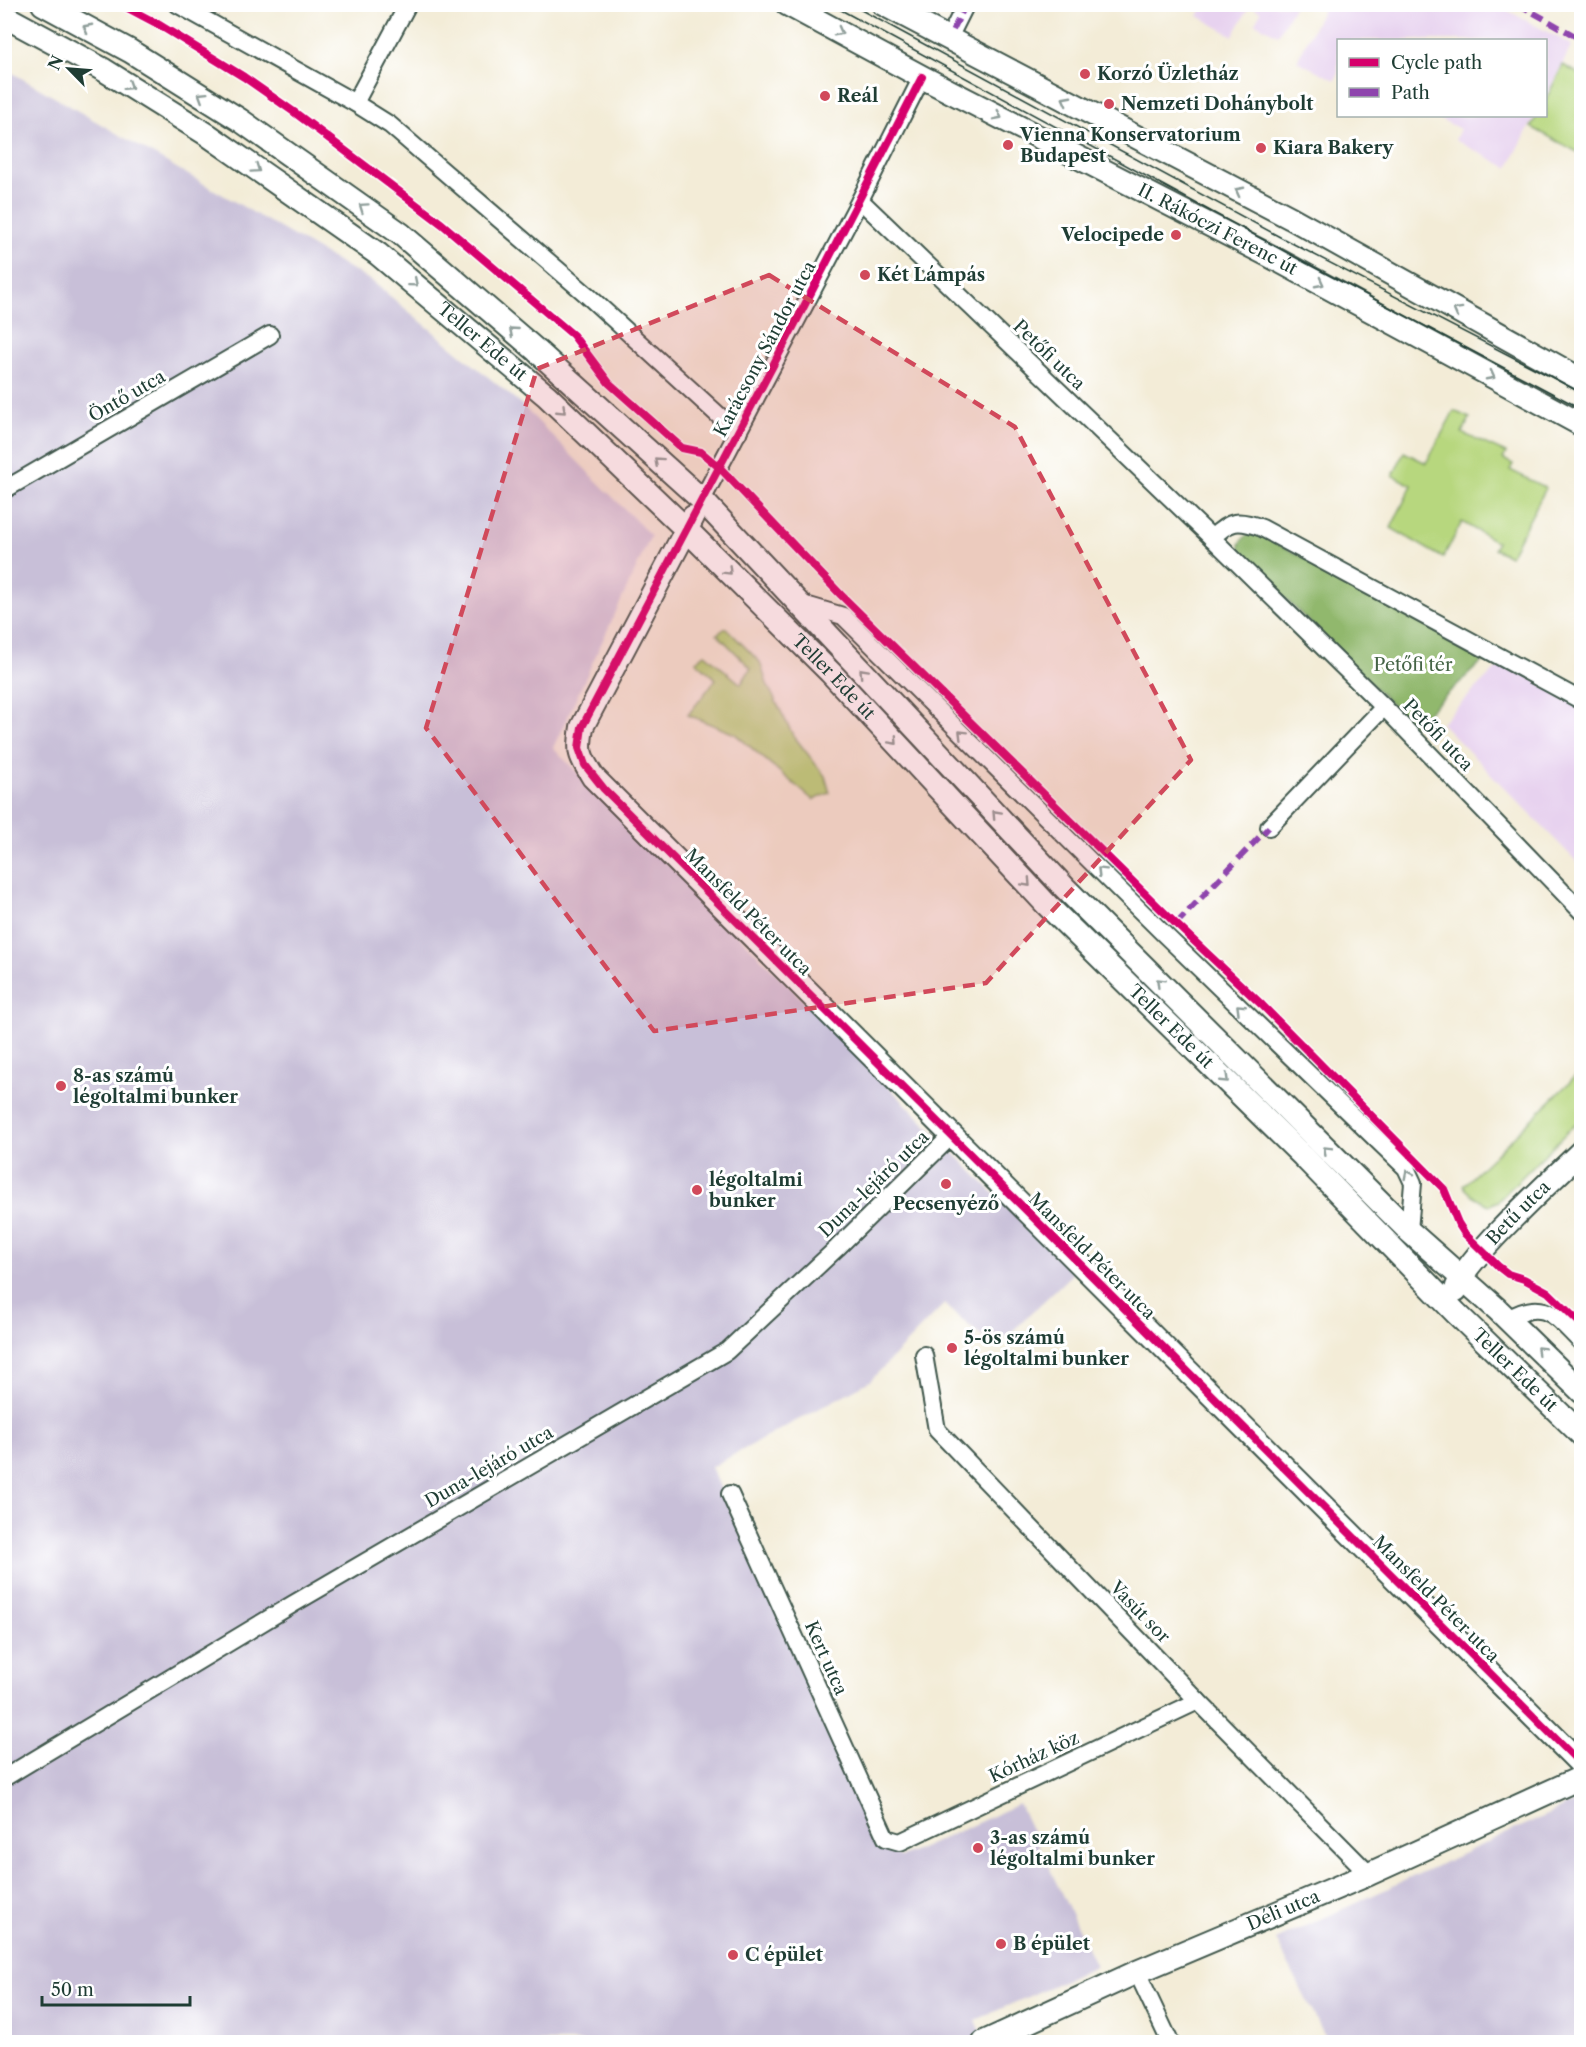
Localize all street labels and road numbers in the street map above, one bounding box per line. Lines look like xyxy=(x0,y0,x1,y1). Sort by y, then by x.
street label: II. Rákóczi Ferenc út xyxy=(1134,179,1302,280)
street label: Karácsony Sándor utca xyxy=(709,257,821,441)
street label: Teller Ede út xyxy=(433,298,532,386)
street label: Petőfi utca xyxy=(1008,315,1090,395)
street label: Öntő utca xyxy=(84,364,170,427)
street label: Teller Ede út xyxy=(788,630,880,725)
street label: Petőfi utca xyxy=(1398,694,1478,776)
street label: Mansfeld Péter utca xyxy=(680,844,816,980)
street label: Teller Ede út xyxy=(1124,980,1219,1074)
street label: Duna-lejáró utca xyxy=(814,1126,934,1242)
street label: Betű utca xyxy=(1482,1176,1555,1249)
street label: Mansfeld Péter utca xyxy=(1024,1188,1160,1324)
street label: Teller Ede út xyxy=(1468,1324,1563,1417)
street label: Duna-lejáró utca xyxy=(421,1421,557,1513)
street label: Mansfeld Péter utca xyxy=(1368,1531,1504,1667)
street label: Vasút sor xyxy=(1105,1576,1175,1648)
street label: Kert utca xyxy=(800,1618,852,1699)
street label: Kórház köz xyxy=(985,1727,1083,1787)
street label: Déli utca xyxy=(1244,1885,1323,1935)

